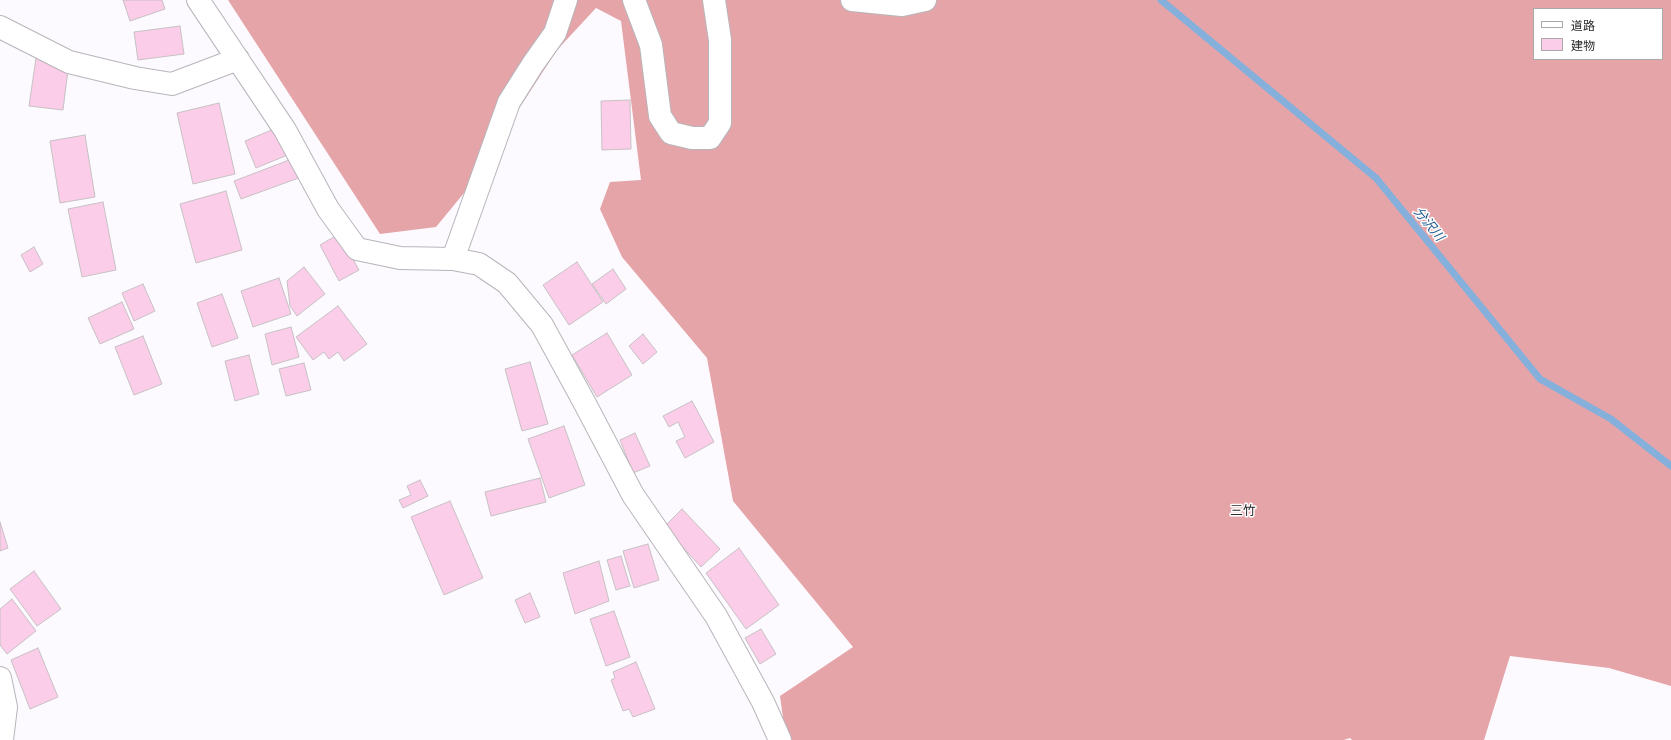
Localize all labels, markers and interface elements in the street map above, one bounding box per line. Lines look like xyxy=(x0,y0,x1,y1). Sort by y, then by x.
legend xyxy=(1533,8,1663,60)
text: 道路 xyxy=(1571,18,1595,32)
text: 建物 xyxy=(1571,38,1595,52)
water label: 分沢川 xyxy=(1411,204,1447,244)
district label: 三竹 xyxy=(1230,503,1256,519)

